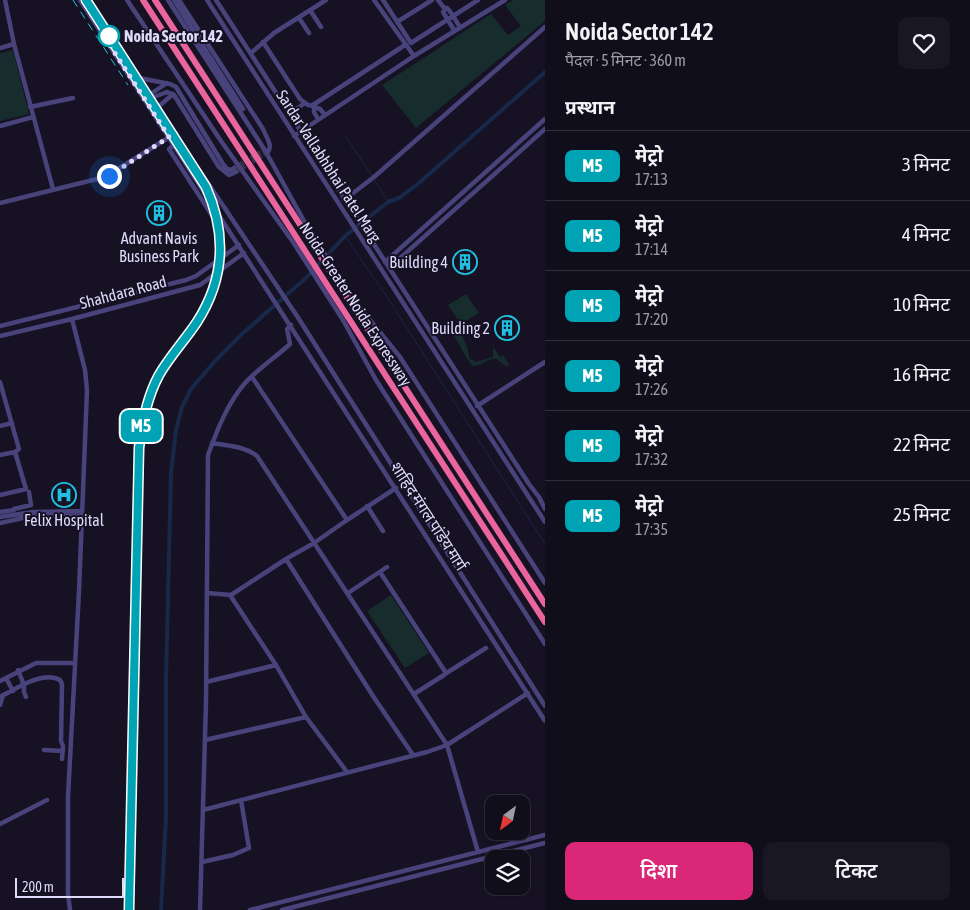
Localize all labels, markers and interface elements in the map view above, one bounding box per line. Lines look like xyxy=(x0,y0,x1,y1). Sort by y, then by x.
button: heart xyxy=(898,17,950,69)
text: Noida Sector 142 xyxy=(565,18,714,45)
marker: Noida Sector 142 xyxy=(98,25,120,47)
place label: Noida Sector 142 xyxy=(124,27,223,45)
text: पैदल · 5 मिनट · 360 m xyxy=(565,51,686,69)
street label: Sardar Vallabhbhai Patel Marg xyxy=(272,86,385,246)
text: प्रस्थान xyxy=(565,96,615,118)
text: मेट्रो xyxy=(635,144,663,166)
text: 3 मिनट xyxy=(902,153,950,175)
text: M5 xyxy=(582,155,603,176)
your location xyxy=(97,164,122,189)
text: 17:13 xyxy=(635,170,668,188)
building icon: Advant Navis Business Park xyxy=(146,200,172,226)
text: मेट्रो xyxy=(635,214,663,236)
street label: Noida-Greater Noida Expressway xyxy=(295,219,416,390)
text: 4 मिनट xyxy=(902,223,950,245)
text: M5 xyxy=(582,225,603,246)
place label: Advant Navis Business Park xyxy=(119,229,199,265)
text: 17:14 xyxy=(635,240,668,258)
building icon: Building 4 xyxy=(452,249,478,275)
place label: Building 4 xyxy=(389,253,448,272)
street label: Shahdara Road xyxy=(78,272,168,312)
text: मेट्रो xyxy=(635,284,663,306)
text: 10 मिनट xyxy=(893,293,950,315)
text: M5 xyxy=(582,295,603,316)
text: 17:20 xyxy=(635,310,668,328)
building icon: Building 2 xyxy=(494,315,520,341)
place label: Building 2 xyxy=(431,319,490,338)
text: मेट्रो xyxy=(635,354,663,376)
text: 16 मिनट xyxy=(893,363,950,385)
text: M5 xyxy=(582,365,603,386)
text: 17:26 xyxy=(635,380,668,398)
line badge: M5 xyxy=(118,410,164,442)
text: M5 xyxy=(131,415,151,436)
text: मेट्रो xyxy=(635,424,663,446)
text: 22 मिनट xyxy=(893,433,950,455)
text: M5 xyxy=(582,435,603,456)
text: 17:32 xyxy=(635,450,668,468)
street label: शाहिद मंगल पांडेय मार्ग xyxy=(387,458,471,575)
hospital icon: Felix Hospital xyxy=(51,482,77,508)
text: मेट्रो xyxy=(635,494,663,516)
text: 25 मिनट xyxy=(893,503,950,525)
text: M5 xyxy=(582,505,603,526)
place label: Felix Hospital xyxy=(24,511,105,530)
text: 17:35 xyxy=(635,520,668,538)
north arrow xyxy=(485,795,530,840)
map controls xyxy=(485,795,530,895)
button: दिशा xyxy=(565,842,753,900)
button: टिकट xyxy=(763,842,950,900)
button: layers xyxy=(485,850,530,895)
scale bar xyxy=(15,875,124,898)
text: 200 m xyxy=(22,879,54,895)

